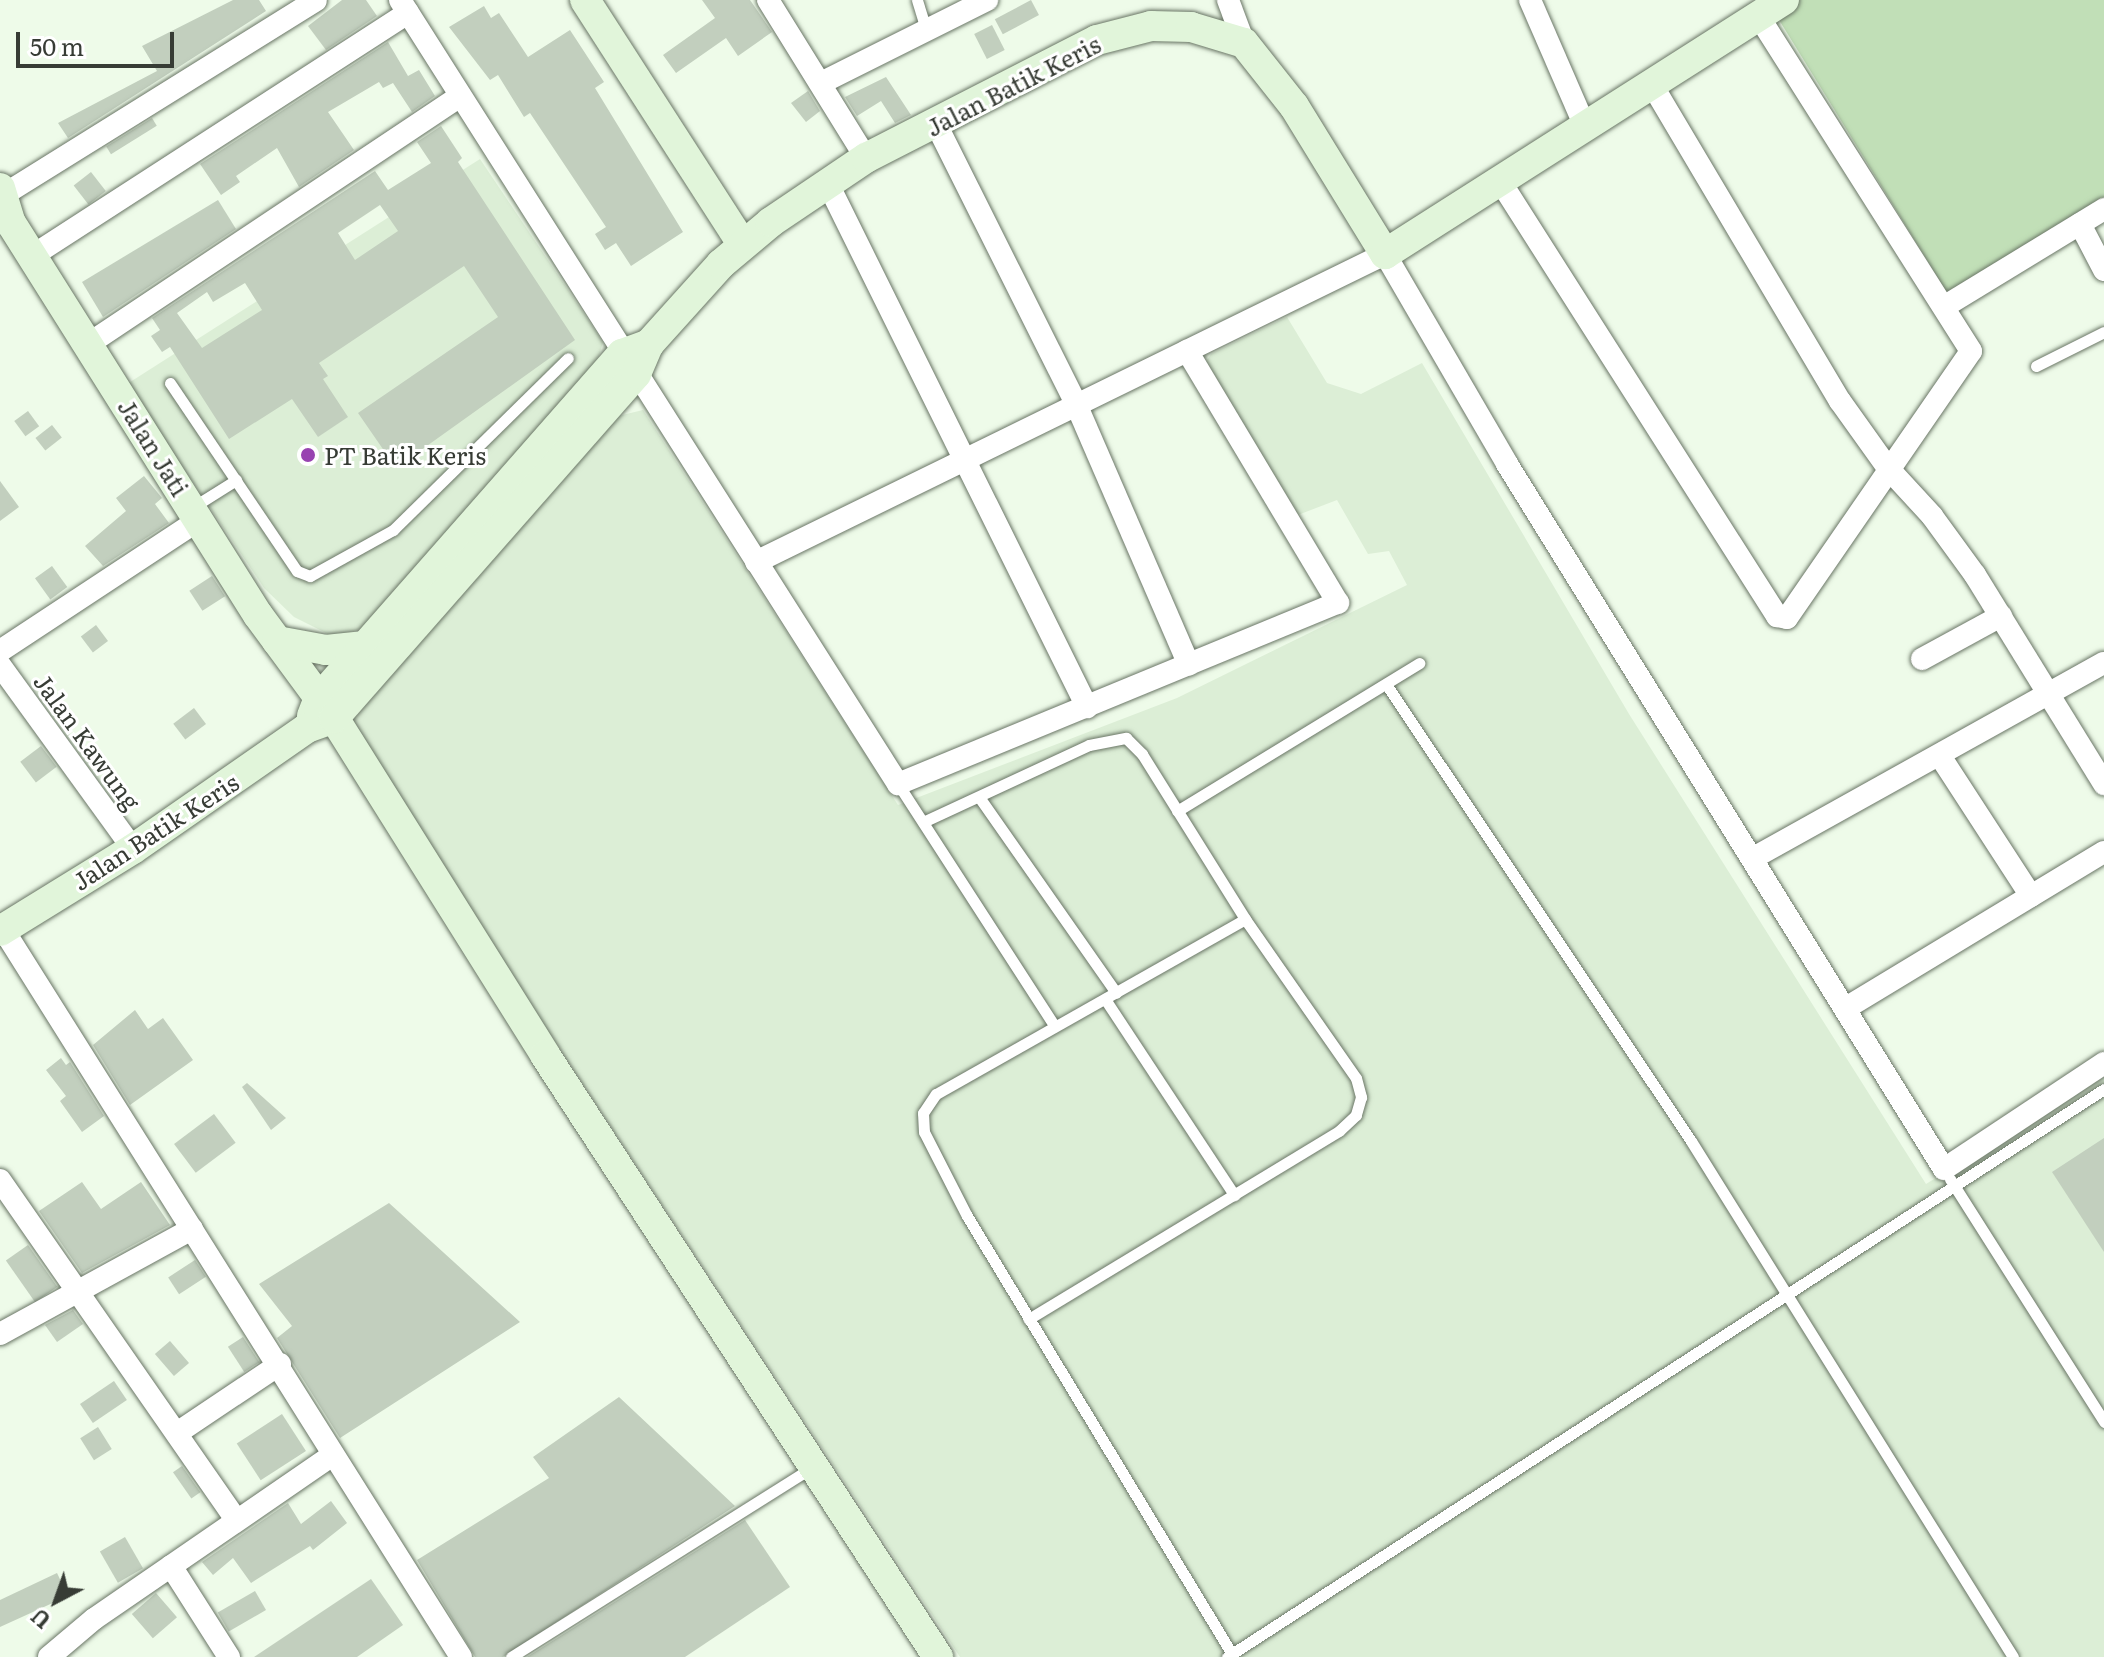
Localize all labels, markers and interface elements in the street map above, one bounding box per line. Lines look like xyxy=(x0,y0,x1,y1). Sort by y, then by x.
scale bar xyxy=(20,16,178,66)
text: 50 m xyxy=(30,28,84,63)
street label: Jalan Batik Keris xyxy=(921,29,1105,141)
street label: Jalan Jati xyxy=(113,393,195,501)
place label: PT Batik Keris xyxy=(324,441,486,469)
marker: PT Batik Keris xyxy=(299,446,317,464)
street label: Jalan Kawung xyxy=(29,667,147,815)
street label: Jalan Batik Keris xyxy=(67,767,243,895)
north arrow xyxy=(16,1561,96,1641)
text: U xyxy=(23,1601,57,1638)

